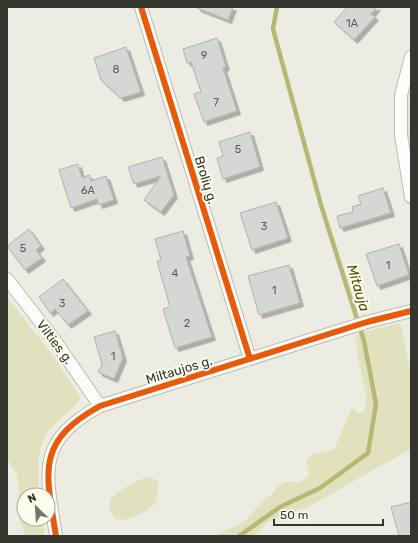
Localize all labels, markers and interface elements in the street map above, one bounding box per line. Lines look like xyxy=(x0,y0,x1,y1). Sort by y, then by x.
house number: 1A xyxy=(346,17,359,30)
house number: 9 xyxy=(201,49,207,62)
house number: 8 xyxy=(113,63,120,76)
house number: 7 xyxy=(213,96,219,109)
house number: 5 xyxy=(235,143,242,156)
street label: Brolių g. xyxy=(191,154,220,206)
house number: 6A xyxy=(81,184,96,197)
house number: 3 xyxy=(261,220,268,233)
house number: 5 xyxy=(20,242,27,255)
house number: 1 xyxy=(386,259,390,272)
water label: Mitauja xyxy=(343,262,373,314)
house number: 4 xyxy=(172,267,179,280)
house number: 1 xyxy=(272,284,276,297)
house number: 3 xyxy=(59,297,66,310)
street label: Vilties g. xyxy=(33,317,76,368)
house number: 2 xyxy=(184,317,190,330)
house number: 1 xyxy=(111,350,115,363)
street label: Miltaujos g. xyxy=(144,353,214,388)
north arrow xyxy=(16,487,56,527)
text: N xyxy=(26,491,38,506)
scale bar xyxy=(274,501,383,527)
text: 50 m xyxy=(280,508,308,522)

